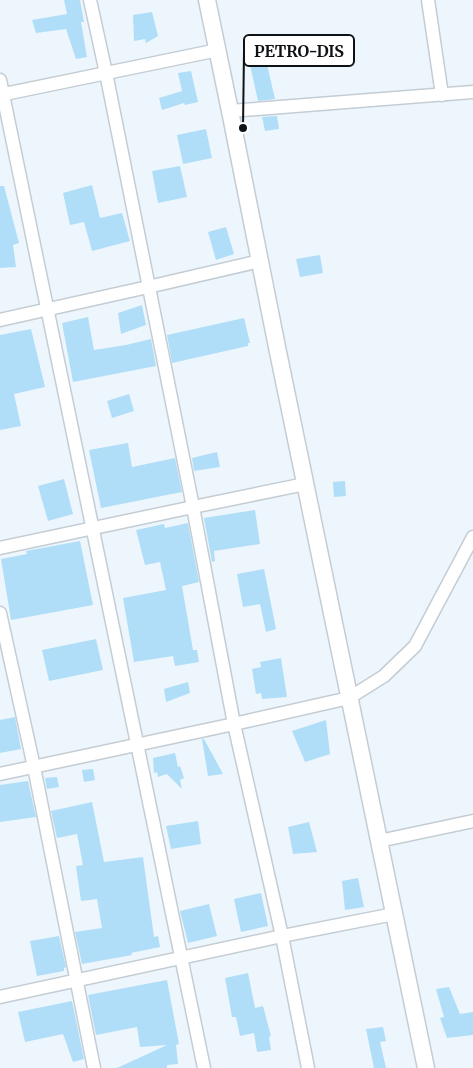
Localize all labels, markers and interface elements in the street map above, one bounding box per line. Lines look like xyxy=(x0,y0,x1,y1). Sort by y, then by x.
callout: PETRO-DIS xyxy=(244,35,354,66)
text: PETRO-DIS xyxy=(254,41,344,61)

